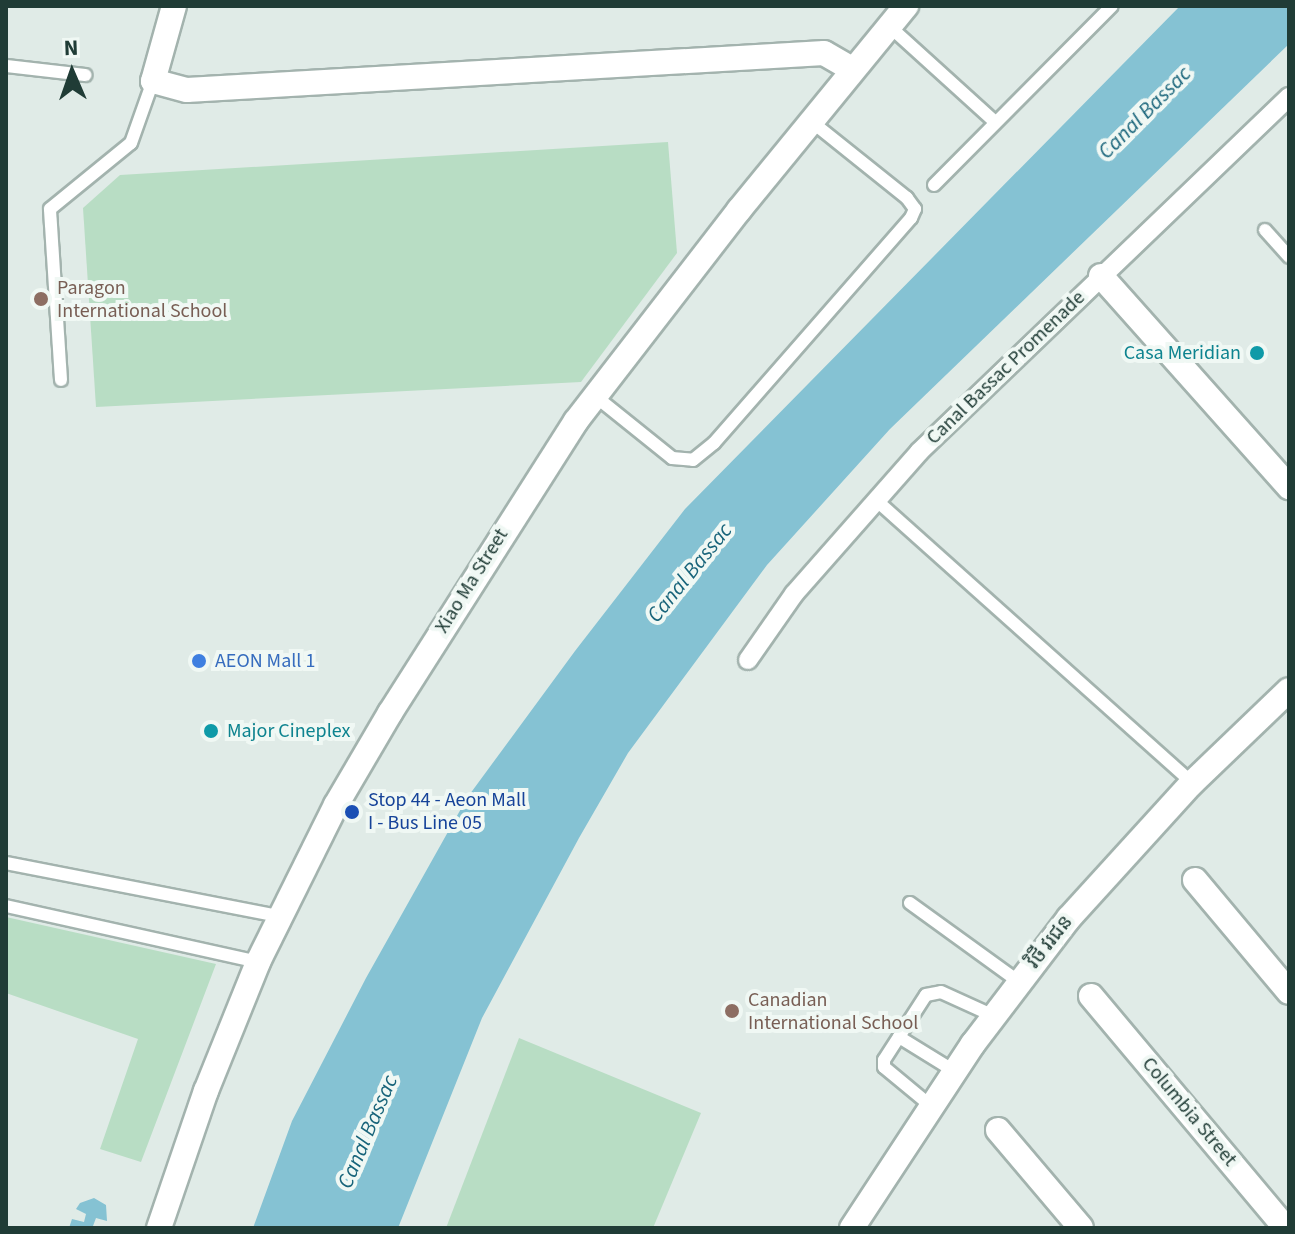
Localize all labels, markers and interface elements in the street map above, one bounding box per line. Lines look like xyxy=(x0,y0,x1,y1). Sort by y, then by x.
north arrow xyxy=(32,32,112,112)
text: N xyxy=(63,32,79,64)
water label: Canal Bassac xyxy=(1093,61,1197,165)
place label: Paragon International School xyxy=(57,276,227,323)
street label: Canal Bassac Promenade xyxy=(922,286,1090,450)
marker: Paragon International School xyxy=(32,290,50,308)
place label: Casa Meridian xyxy=(1124,341,1241,365)
marker: Casa Meridian xyxy=(1248,344,1266,362)
water label: Canal Bassac xyxy=(642,518,738,628)
street label: Xiao Ma Street xyxy=(430,524,514,638)
place label: AEON Mall 1 xyxy=(215,649,315,673)
marker: AEON Mall 1 xyxy=(190,652,208,670)
place label: Major Cineplex xyxy=(227,719,350,743)
marker: Major Cineplex xyxy=(202,722,220,740)
place label: Stop 44 - Aeon Mall I - Bus Line 05 xyxy=(368,788,526,835)
marker: Stop 44 - Aeon Mall I - Bus Line 05 xyxy=(343,803,361,821)
street label: វិថី វរជន xyxy=(1022,911,1078,973)
place label: Canadian International School xyxy=(748,988,918,1035)
marker: Canadian International School xyxy=(723,1002,741,1020)
street label: Columbia Street xyxy=(1136,1053,1242,1171)
water label: Canal Bassac xyxy=(332,1071,404,1193)

